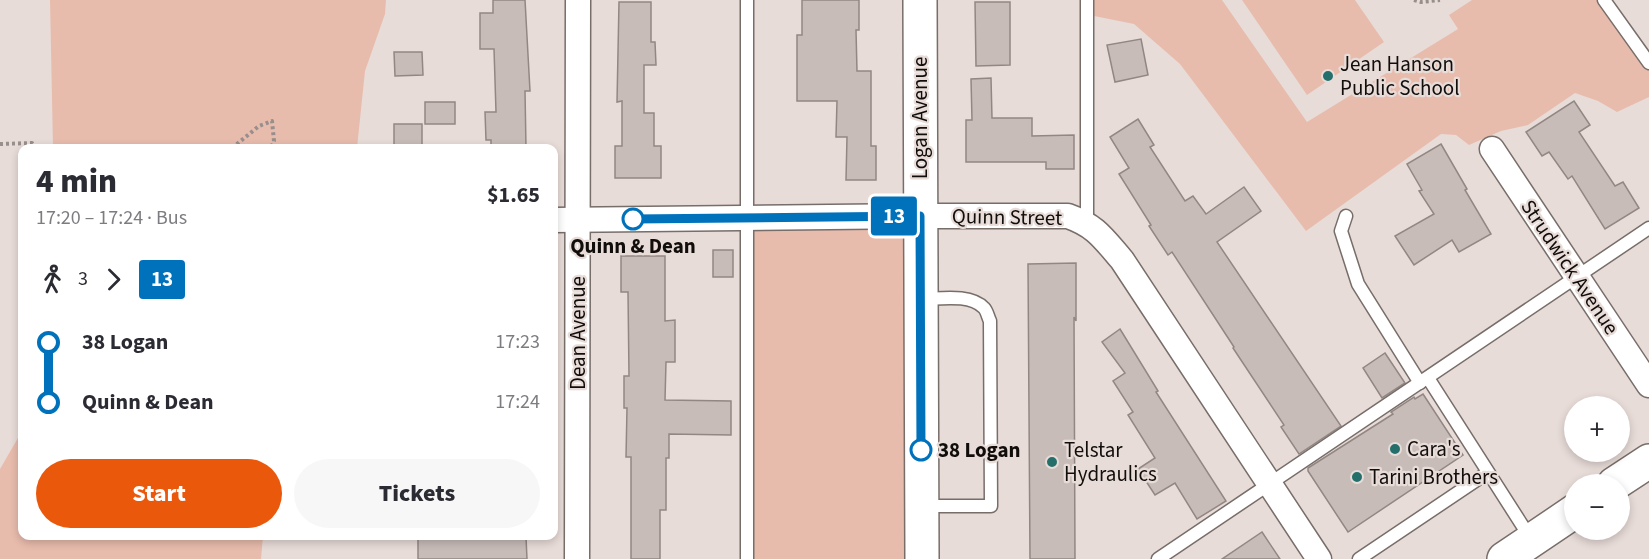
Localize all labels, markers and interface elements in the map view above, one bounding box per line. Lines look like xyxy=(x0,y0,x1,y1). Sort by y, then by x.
place label: Jean Hanson Public School xyxy=(1340,49,1460,103)
street label: Logan Avenue xyxy=(905,57,935,179)
marker: Jean Hanson Public School xyxy=(1321,69,1335,83)
text: 4 min xyxy=(36,158,117,205)
text: $1.65 xyxy=(487,179,540,211)
street label: Strudwick Avenue xyxy=(1514,193,1626,341)
line badge: 13 xyxy=(867,196,921,236)
text: 13 xyxy=(883,201,905,231)
street label: Quinn Street xyxy=(952,201,1062,233)
text: 17:20 – 17:24 · Bus xyxy=(36,204,187,232)
marker: Quinn & Dean xyxy=(622,208,644,230)
place label: Quinn & Dean xyxy=(570,231,696,261)
icon: walk xyxy=(36,263,69,296)
icon: forward xyxy=(97,263,130,296)
text: 13 xyxy=(151,264,173,294)
text: 3 xyxy=(78,265,88,293)
street label: Dean Avenue xyxy=(563,276,593,390)
text: 38 Logan xyxy=(82,326,168,358)
text: 17:23 xyxy=(495,328,540,356)
text: Quinn & Dean xyxy=(82,386,214,418)
text: 17:24 xyxy=(495,388,540,416)
map controls xyxy=(1564,396,1630,540)
button: + xyxy=(1564,396,1630,462)
place label: Cara's xyxy=(1407,434,1461,464)
place label: 38 Logan xyxy=(938,435,1021,465)
place label: Telstar Hydraulics xyxy=(1064,435,1157,489)
marker: 38 Logan xyxy=(910,439,932,461)
marker: Cara's xyxy=(1388,442,1402,456)
marker: Telstar Hydraulics xyxy=(1045,455,1059,469)
button: Start xyxy=(36,459,282,528)
button: Tickets xyxy=(294,459,540,528)
place label: Tarini Brothers xyxy=(1369,462,1498,492)
marker: Tarini Brothers xyxy=(1350,470,1364,484)
button: − xyxy=(1564,474,1630,540)

